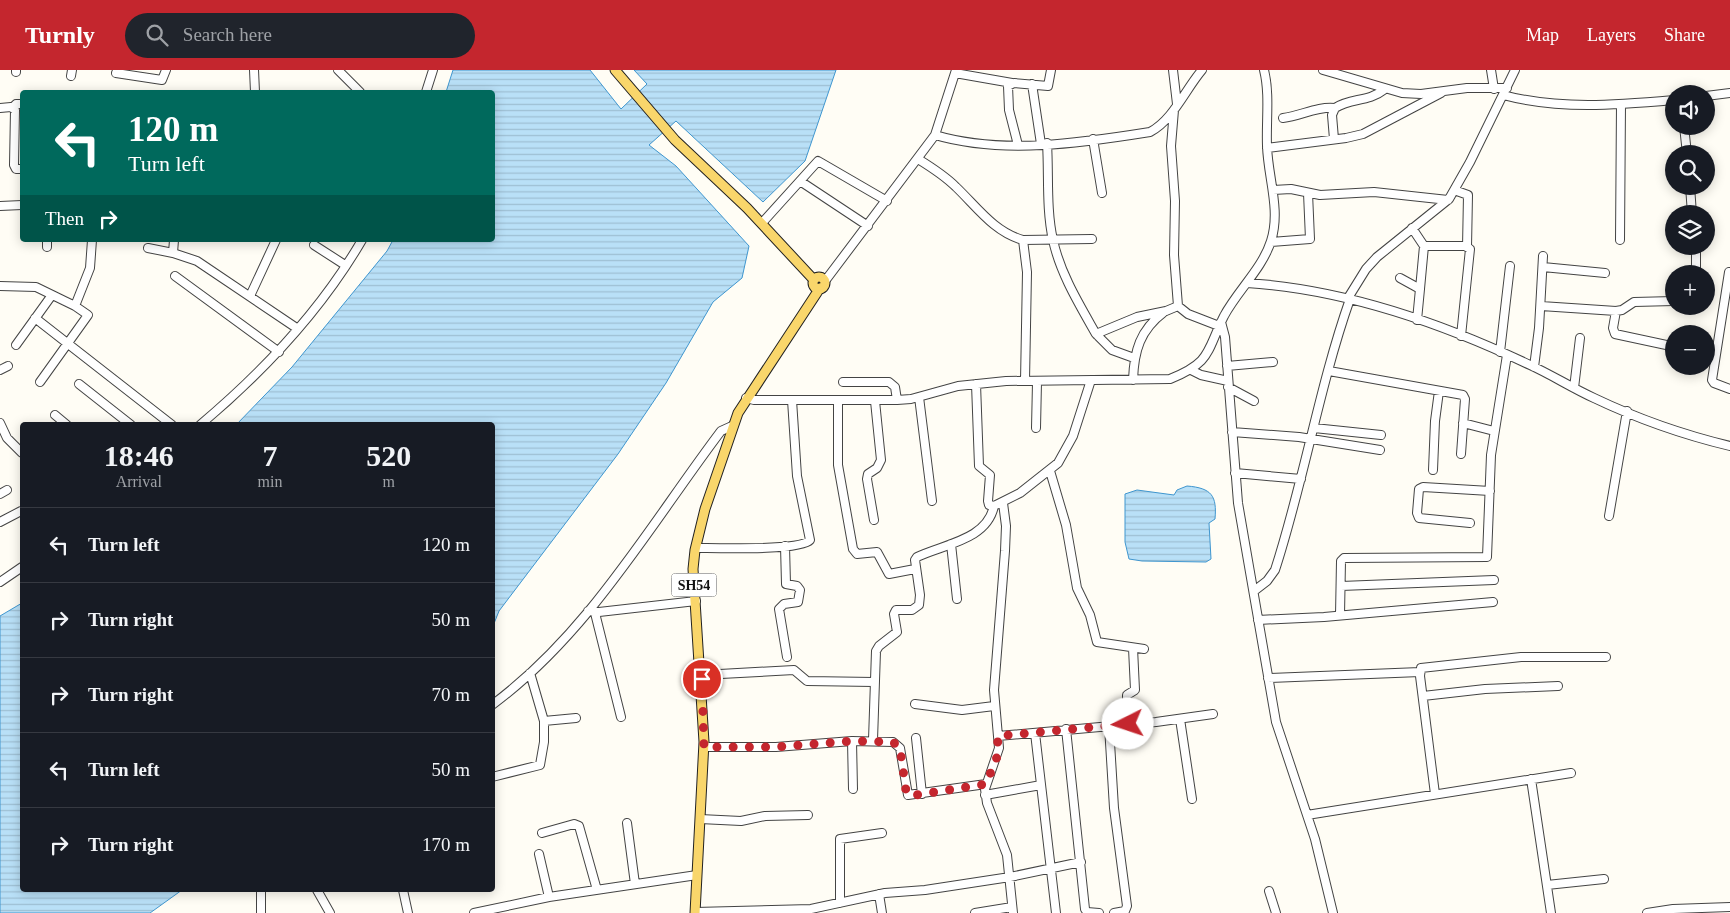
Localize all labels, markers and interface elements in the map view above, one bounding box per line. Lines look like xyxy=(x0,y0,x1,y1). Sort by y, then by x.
search box xyxy=(125,13,475,58)
icon: search xyxy=(143,21,171,49)
text: Turnly xyxy=(25,22,95,48)
text: Search here xyxy=(183,24,272,45)
text: Map xyxy=(1526,25,1559,45)
text: Layers xyxy=(1587,25,1636,45)
text: Share xyxy=(1664,25,1705,45)
map controls xyxy=(1665,85,1715,375)
button: sound xyxy=(1665,85,1715,135)
icon: left xyxy=(45,110,110,175)
text: 120 m xyxy=(128,110,218,149)
button: search xyxy=(1665,145,1715,195)
text: Turn left xyxy=(128,151,205,176)
icon: right xyxy=(94,205,122,233)
button: layers xyxy=(1665,205,1715,255)
text: Then xyxy=(45,208,84,229)
button: + xyxy=(1665,265,1715,315)
button: − xyxy=(1665,325,1715,375)
text: 18:46 xyxy=(104,439,174,472)
text: 7 xyxy=(262,439,277,472)
text: 520 xyxy=(366,439,411,472)
text: Arrival xyxy=(116,473,162,490)
text: min xyxy=(258,473,282,490)
text: m xyxy=(382,473,395,490)
icon: left xyxy=(45,531,73,559)
text: Turn left xyxy=(88,534,160,555)
text: 120 m xyxy=(422,534,470,555)
road number: SH54 xyxy=(672,574,716,596)
icon: right xyxy=(45,606,73,634)
text: Turn right xyxy=(88,609,173,630)
text: 50 m xyxy=(431,609,470,630)
pin xyxy=(681,658,723,700)
icon: arrive xyxy=(688,665,716,693)
icon: right xyxy=(45,681,73,709)
text: Turn right xyxy=(88,684,173,705)
text: 70 m xyxy=(431,684,470,705)
position arrow xyxy=(1101,697,1153,749)
icon: left xyxy=(45,756,73,784)
text: Turn left xyxy=(88,759,160,780)
text: 50 m xyxy=(431,759,470,780)
icon: right xyxy=(45,831,73,859)
text: Turn right xyxy=(88,834,173,855)
text: 170 m xyxy=(422,834,470,855)

